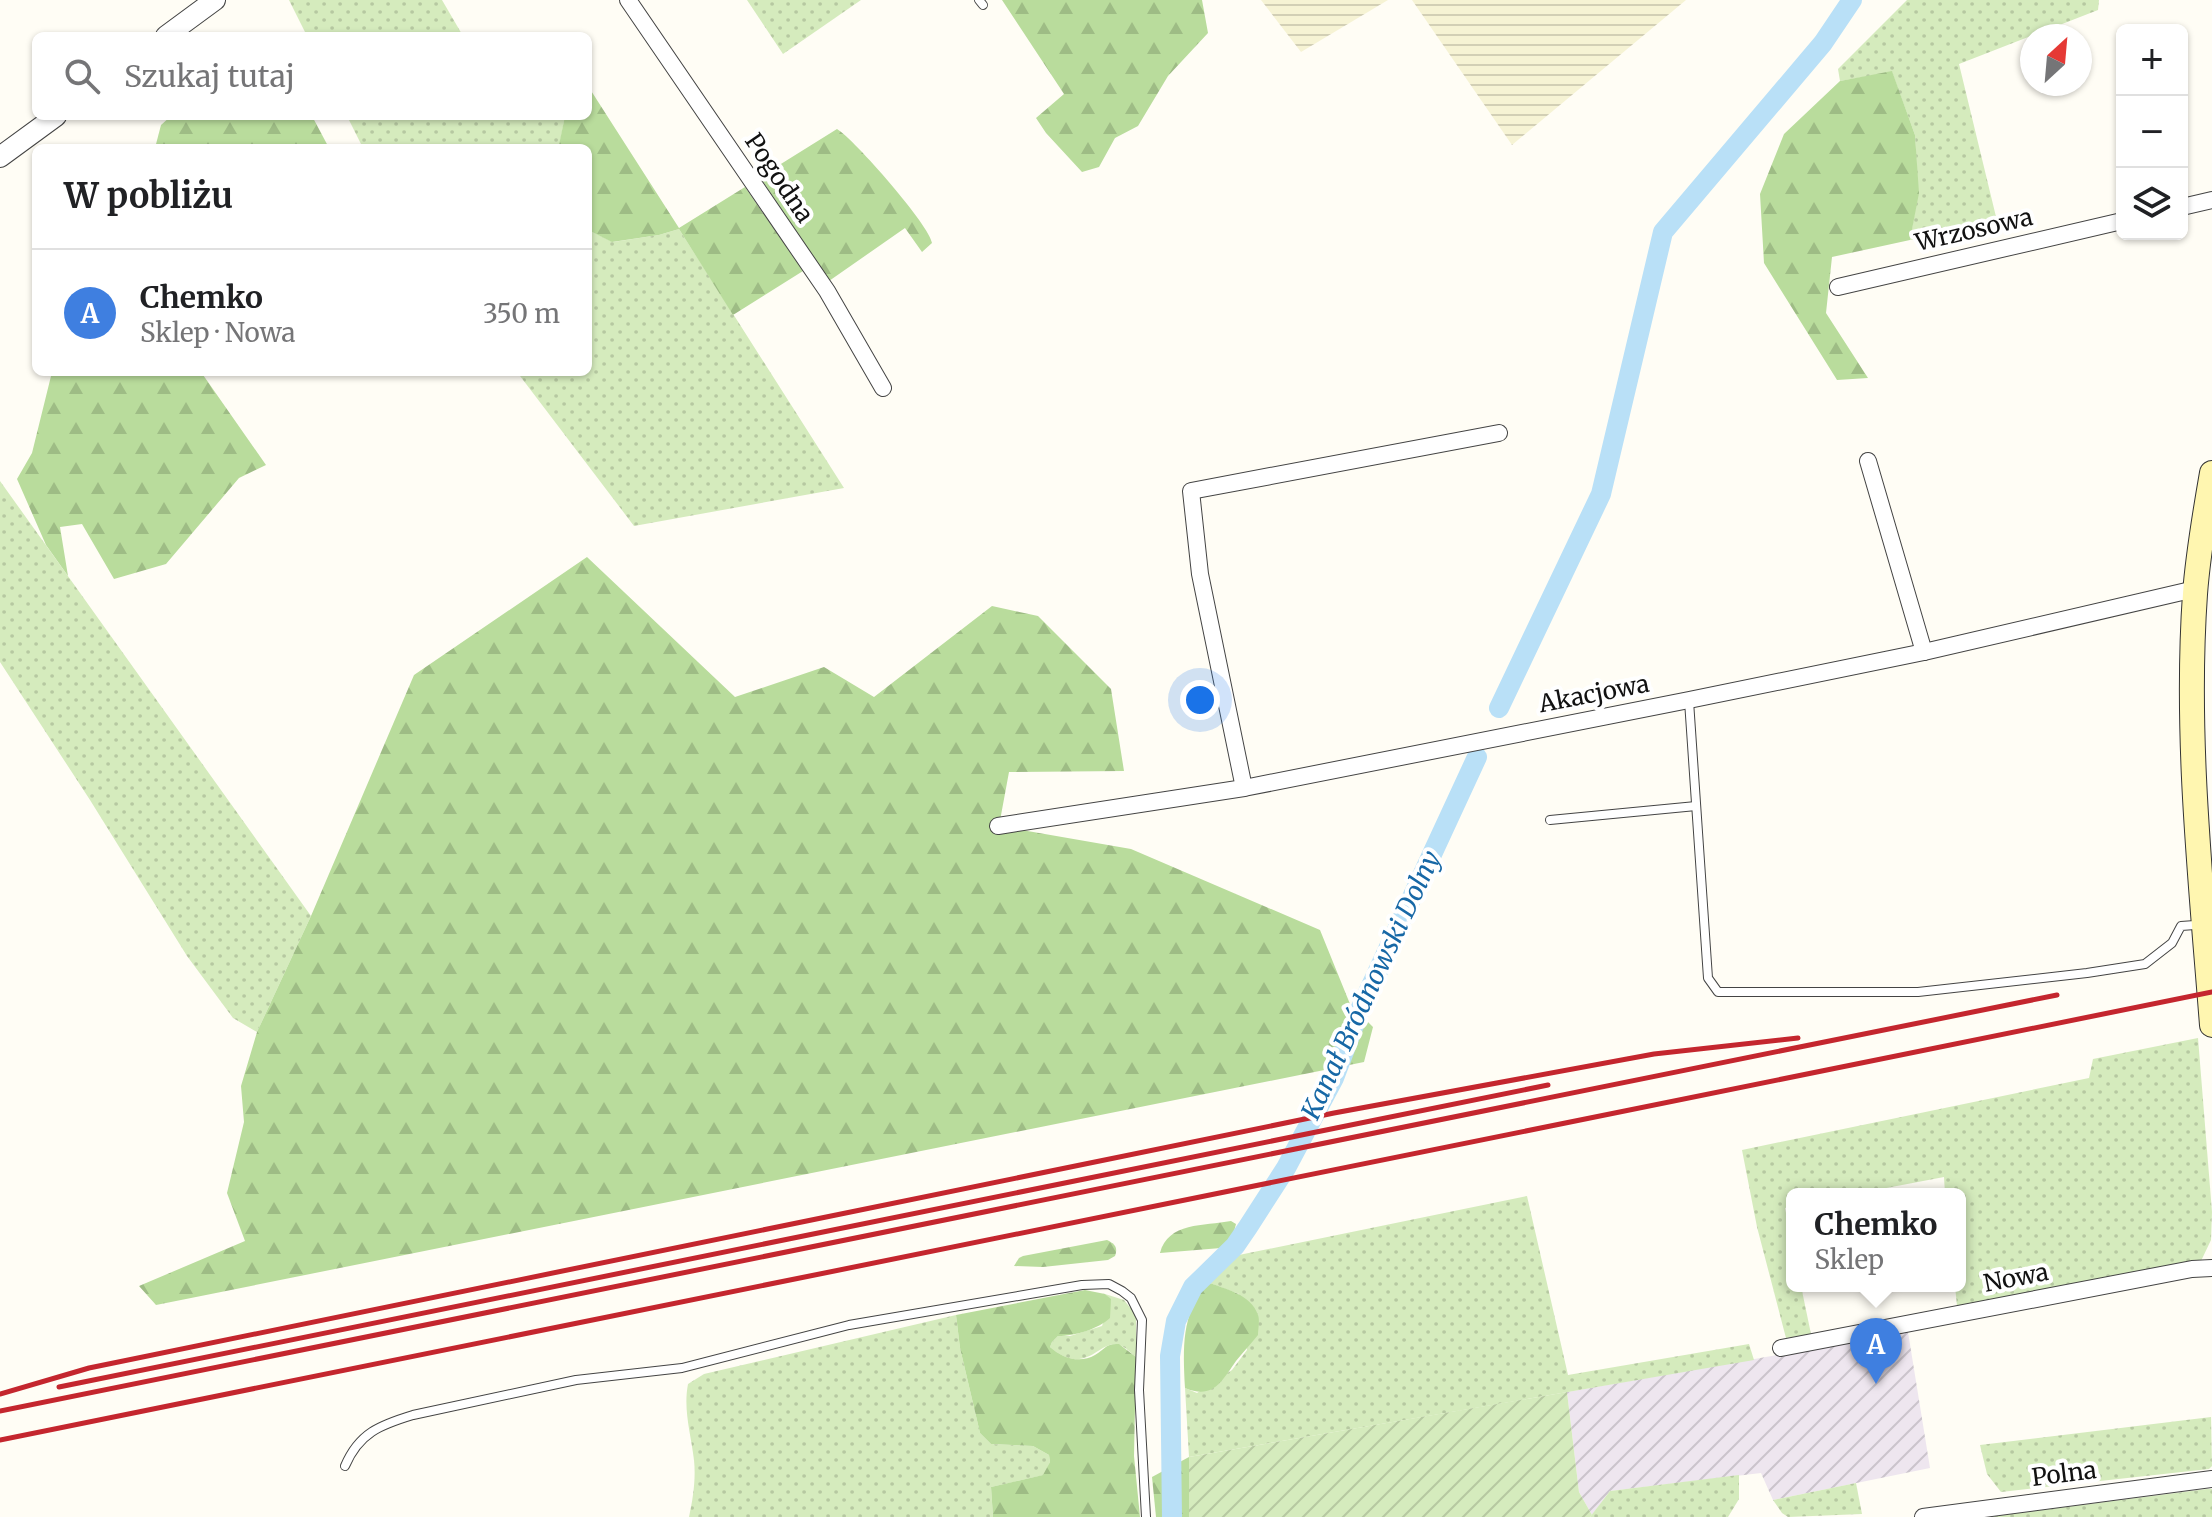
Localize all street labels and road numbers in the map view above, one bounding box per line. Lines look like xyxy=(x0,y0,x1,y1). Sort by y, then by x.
street label: Pogodna xyxy=(738,127,821,229)
street label: Wrzosowa xyxy=(1911,201,2036,258)
street label: Akacjowa xyxy=(1535,668,1652,720)
street label: Nowa xyxy=(1981,1256,2051,1299)
street label: Polna xyxy=(2030,1454,2098,1493)

